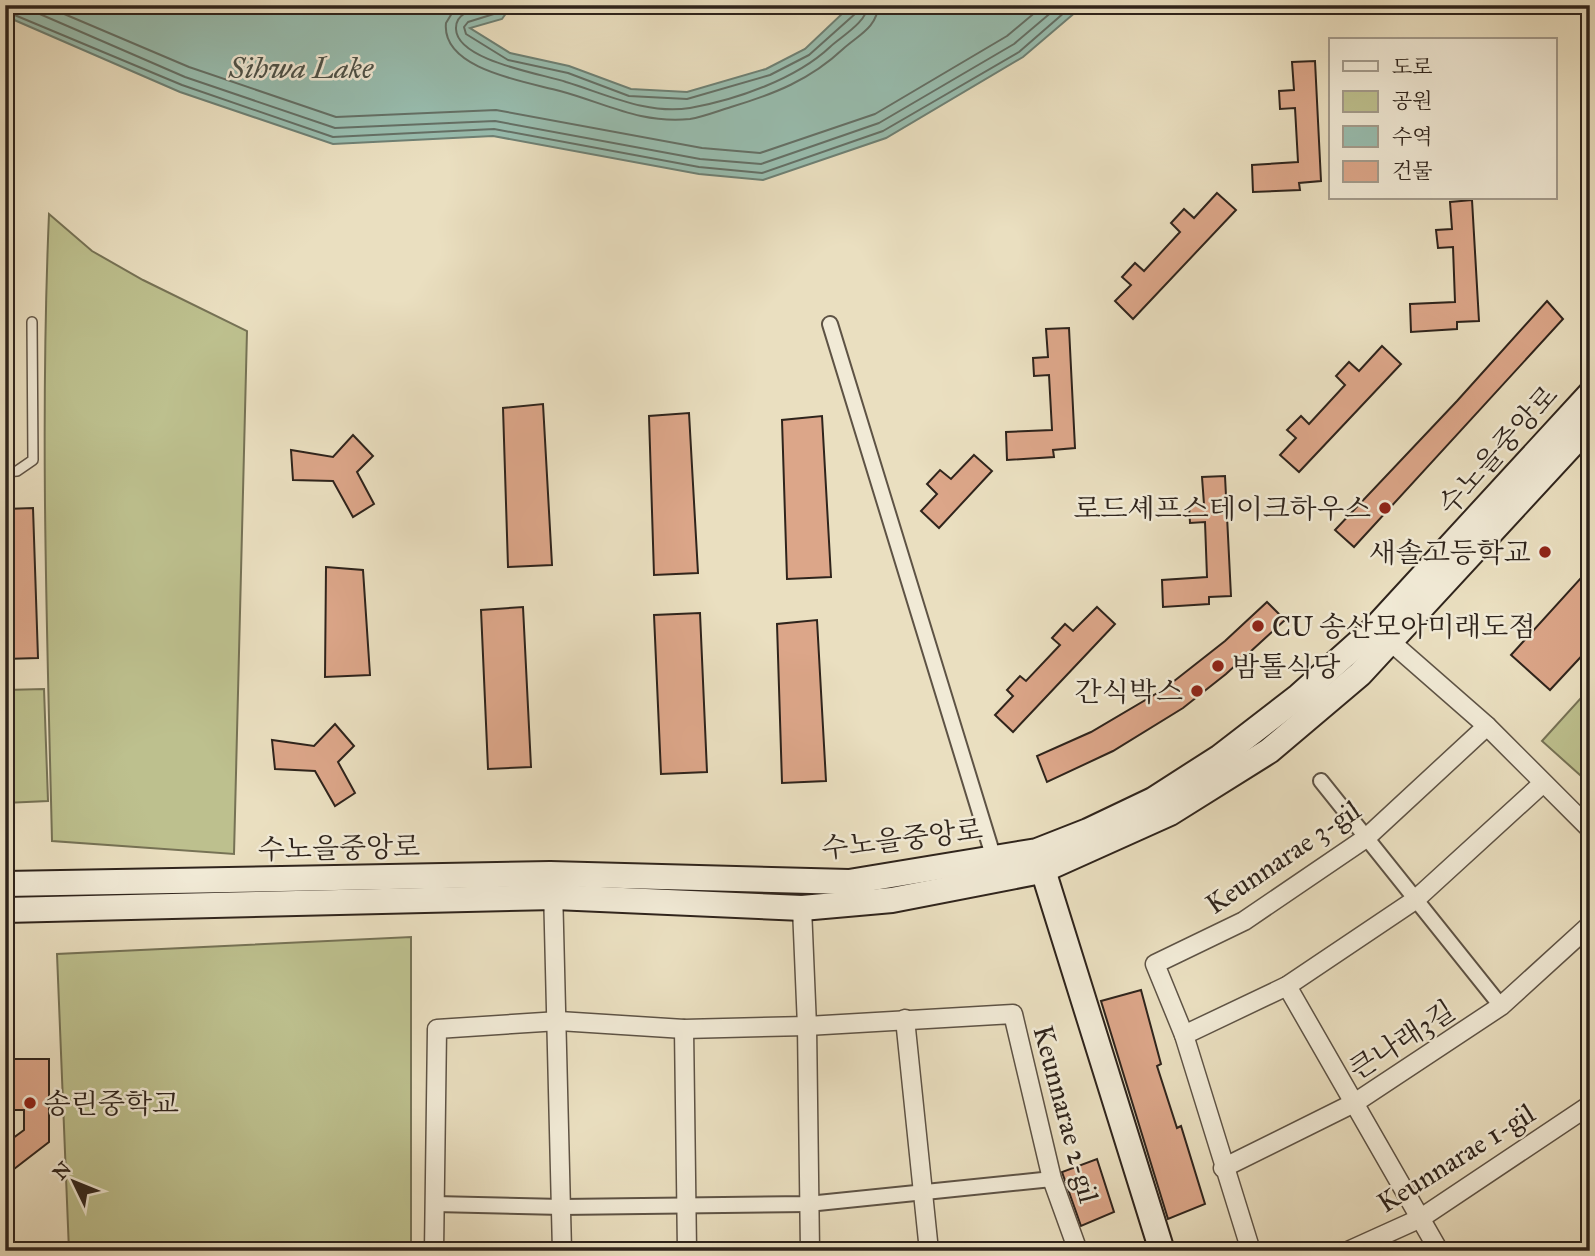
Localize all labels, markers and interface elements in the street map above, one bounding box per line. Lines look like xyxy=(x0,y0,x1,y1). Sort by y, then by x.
legend xyxy=(1329,38,1556,200)
water label: Sihwa Lake xyxy=(228,50,374,86)
text: 도로 xyxy=(1392,54,1433,80)
text: 공원 xyxy=(1392,88,1433,114)
text: 수역 xyxy=(1392,124,1433,150)
text: 건물 xyxy=(1392,158,1433,184)
street label: 수노을중앙로 xyxy=(1431,378,1565,522)
place label: 로드셰프스테이크하우스 xyxy=(1073,491,1371,526)
marker: 로드셰프스테이크하우스 xyxy=(1377,500,1393,516)
place label: 새솔고등학교 xyxy=(1369,535,1531,570)
marker: 새솔고등학교 xyxy=(1537,544,1553,560)
place label: CU 송산모아미래도점 xyxy=(1272,609,1536,644)
marker: CU 송산모아미래도점 xyxy=(1250,618,1266,634)
place label: 밤톨식당 xyxy=(1232,649,1340,684)
marker: 밤톨식당 xyxy=(1210,658,1226,674)
place label: 간식박스 xyxy=(1075,674,1183,709)
marker: 간식박스 xyxy=(1189,683,1205,699)
street label: Keunnarae 3-gil xyxy=(1199,792,1367,922)
street label: 수노을중앙로 xyxy=(819,812,985,866)
street label: 수노을중앙로 xyxy=(258,829,420,867)
street label: 큰나래3길 xyxy=(1342,993,1462,1087)
street label: Keunnarae 2-gil xyxy=(1026,1022,1107,1207)
place label: 송린중학교 xyxy=(44,1086,179,1121)
marker: 송린중학교 xyxy=(22,1095,38,1111)
street label: Keunnarae 1-gil xyxy=(1371,1095,1542,1220)
north arrow xyxy=(38,1148,108,1218)
text: N xyxy=(48,1157,76,1184)

